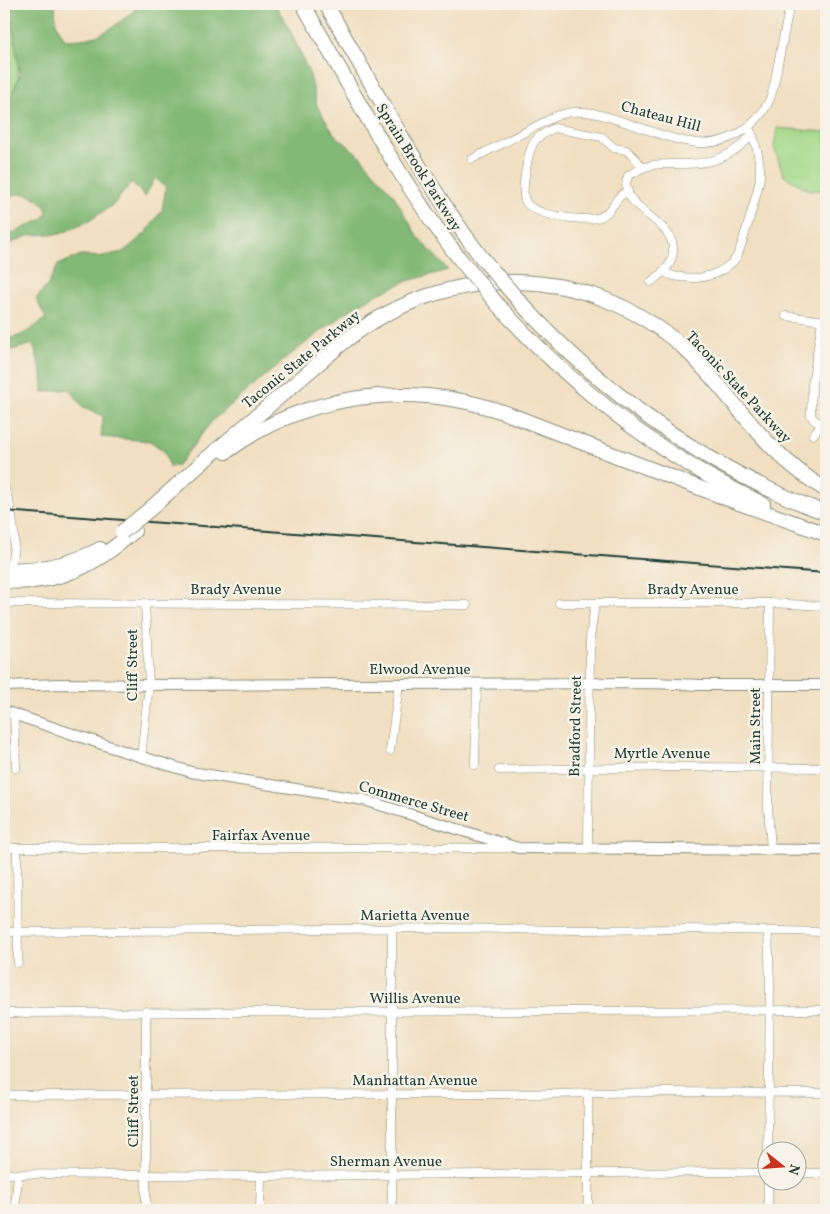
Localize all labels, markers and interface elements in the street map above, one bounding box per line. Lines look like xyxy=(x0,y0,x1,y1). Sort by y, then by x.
street label: Chateau Hill xyxy=(618,97,703,138)
street label: Sprain Brook Parkway xyxy=(370,100,466,236)
street label: Taconic State Parkway xyxy=(238,306,366,414)
street label: Taconic State Parkway xyxy=(680,327,796,449)
street label: Brady Avenue xyxy=(190,580,282,601)
street label: Brady Avenue xyxy=(647,580,739,601)
street label: Cliff Street xyxy=(123,629,144,701)
street label: Elwood Avenue xyxy=(369,660,471,681)
street label: Bradford Street xyxy=(565,675,588,777)
street label: Main Street xyxy=(746,687,767,765)
street label: Myrtle Avenue xyxy=(614,744,710,765)
street label: Commerce Street xyxy=(356,777,471,828)
street label: Fairfax Avenue xyxy=(212,826,310,847)
street label: Marietta Avenue xyxy=(360,906,470,927)
street label: Willis Avenue xyxy=(369,989,461,1010)
street label: Manhattan Avenue xyxy=(352,1071,478,1092)
street label: Cliff Street xyxy=(124,1075,145,1147)
north arrow xyxy=(758,1142,808,1192)
street label: Sherman Avenue xyxy=(330,1152,442,1173)
text: N xyxy=(782,1162,804,1177)

